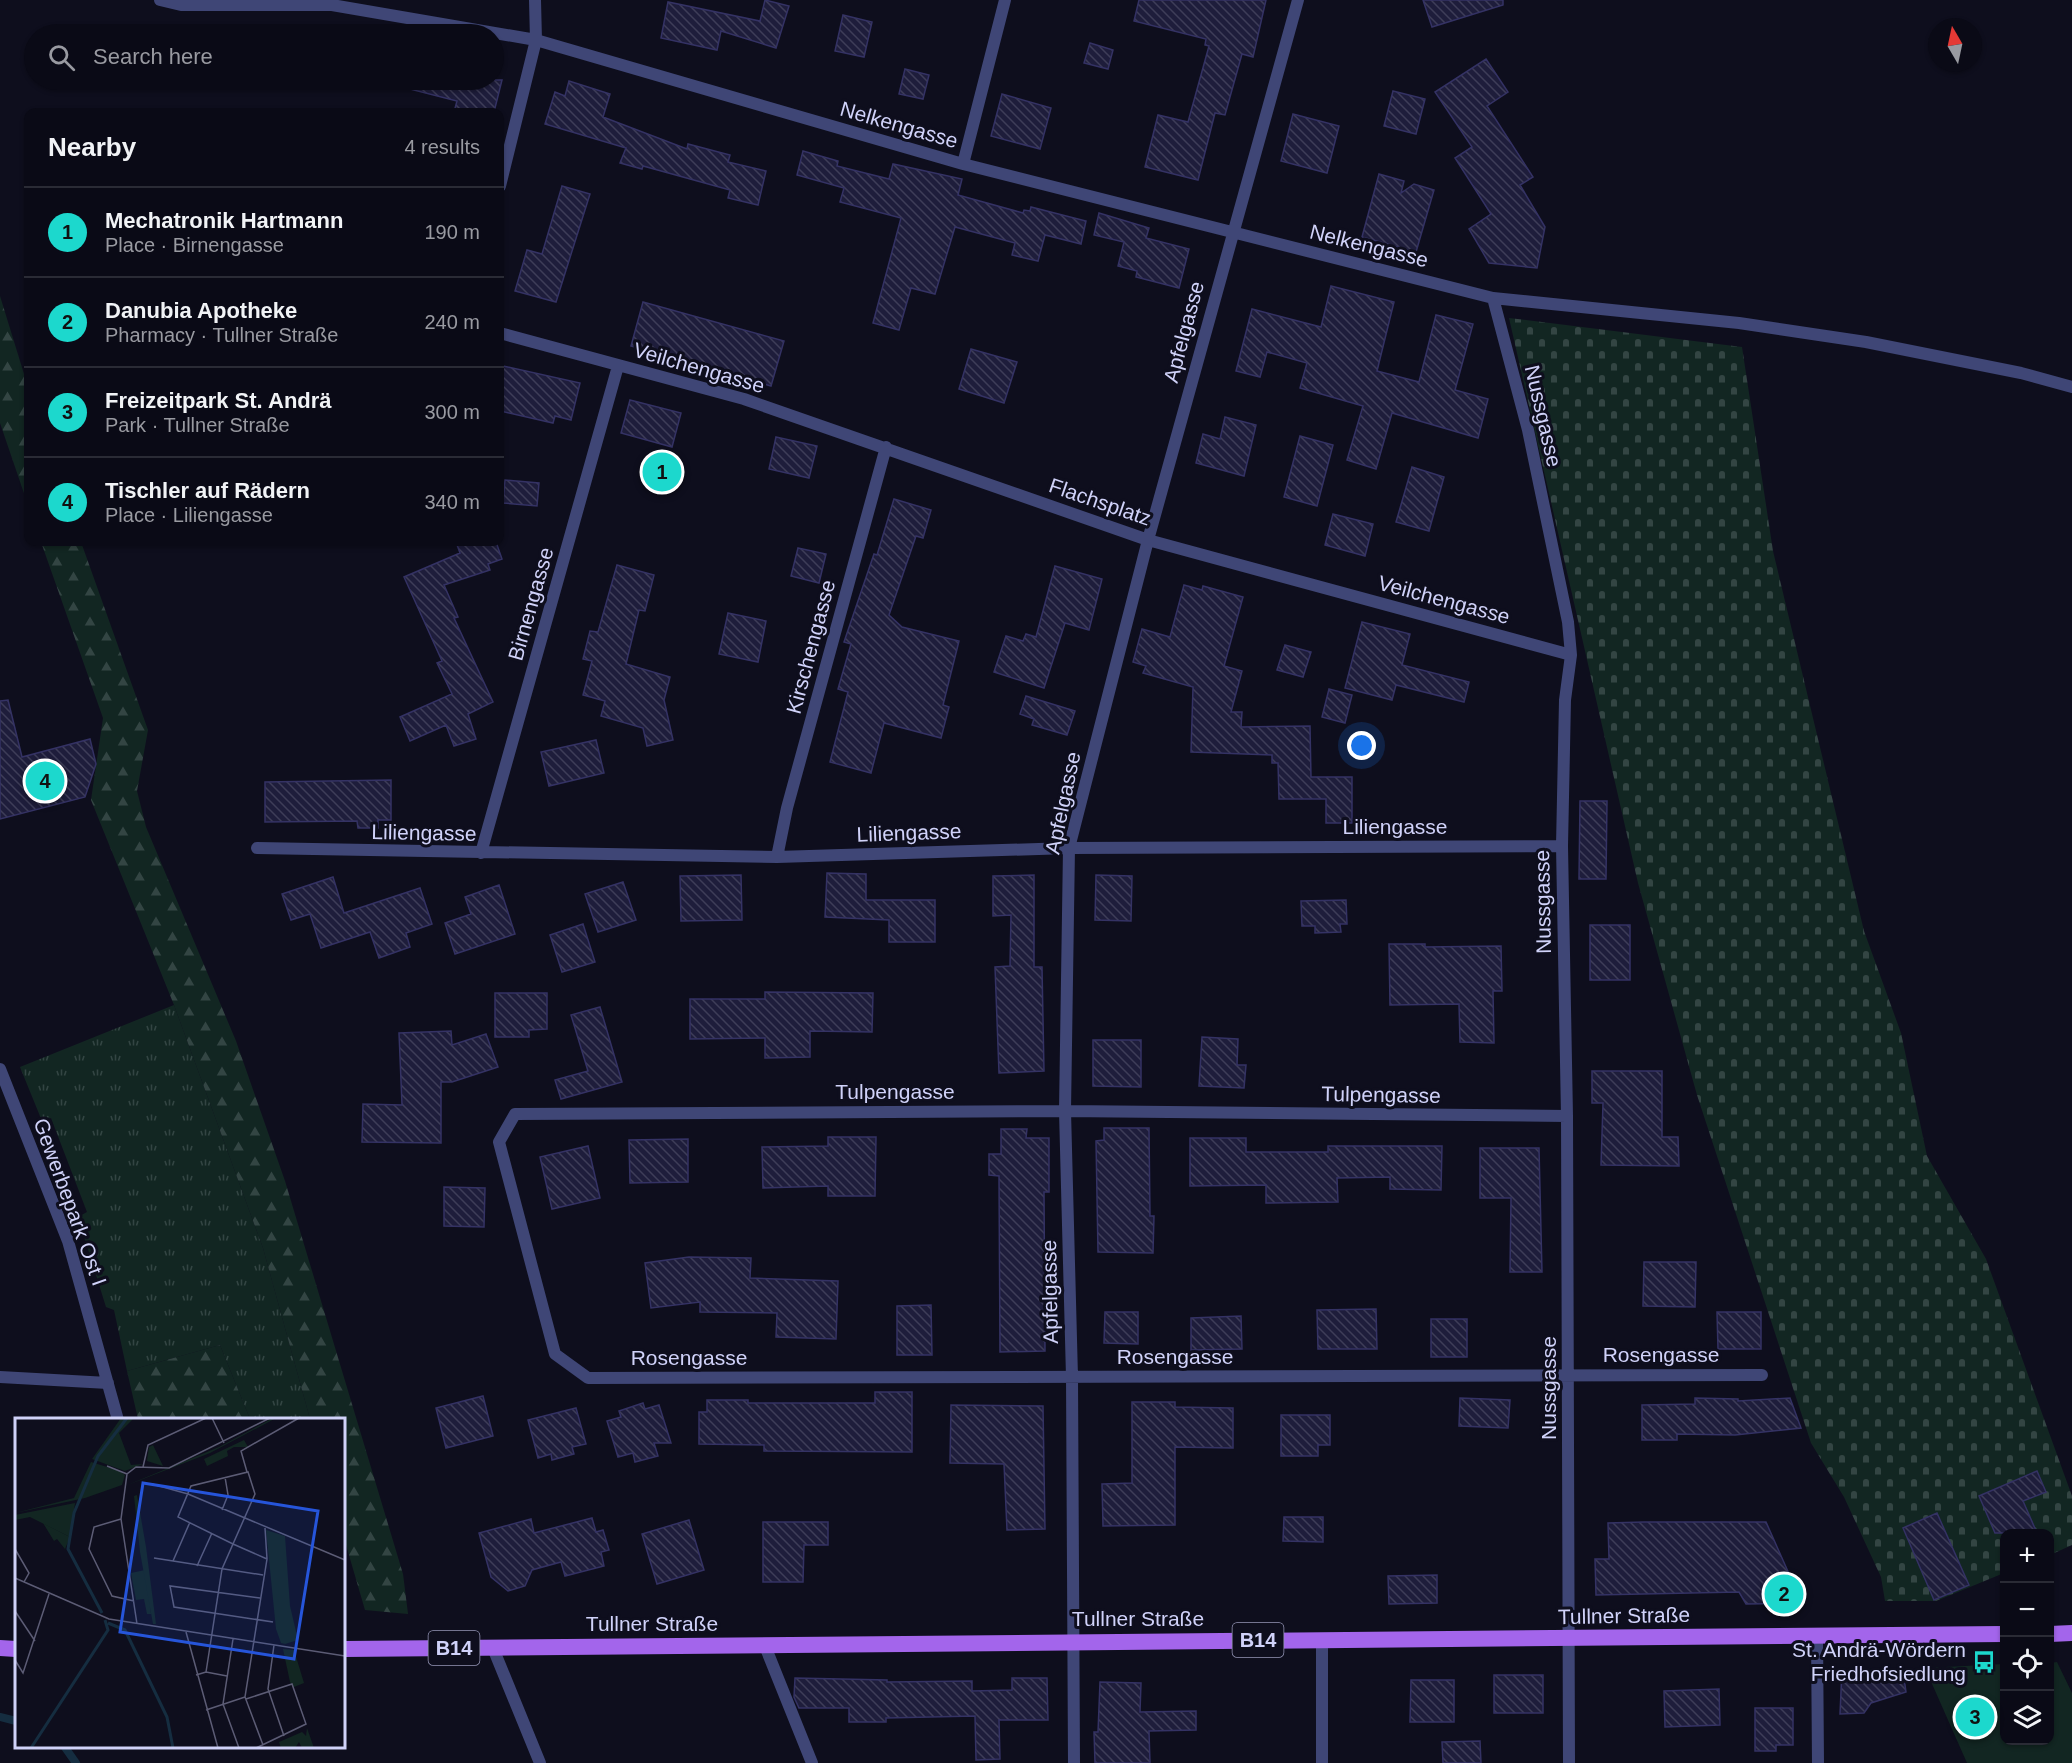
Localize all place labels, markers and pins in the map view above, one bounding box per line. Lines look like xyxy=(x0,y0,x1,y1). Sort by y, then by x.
pin: 1 xyxy=(642,450,682,494)
pin: 4 xyxy=(26,758,64,804)
pin: 2 xyxy=(1764,1572,1804,1616)
place label: St. Andrä-Wördern Friedhofsiedlung xyxy=(1792,1638,1966,1685)
bus stop icon: St. Andrä-Wördern Friedhofsiedlung xyxy=(1971,1649,1997,1675)
pin: 3 xyxy=(1956,1694,1994,1740)

